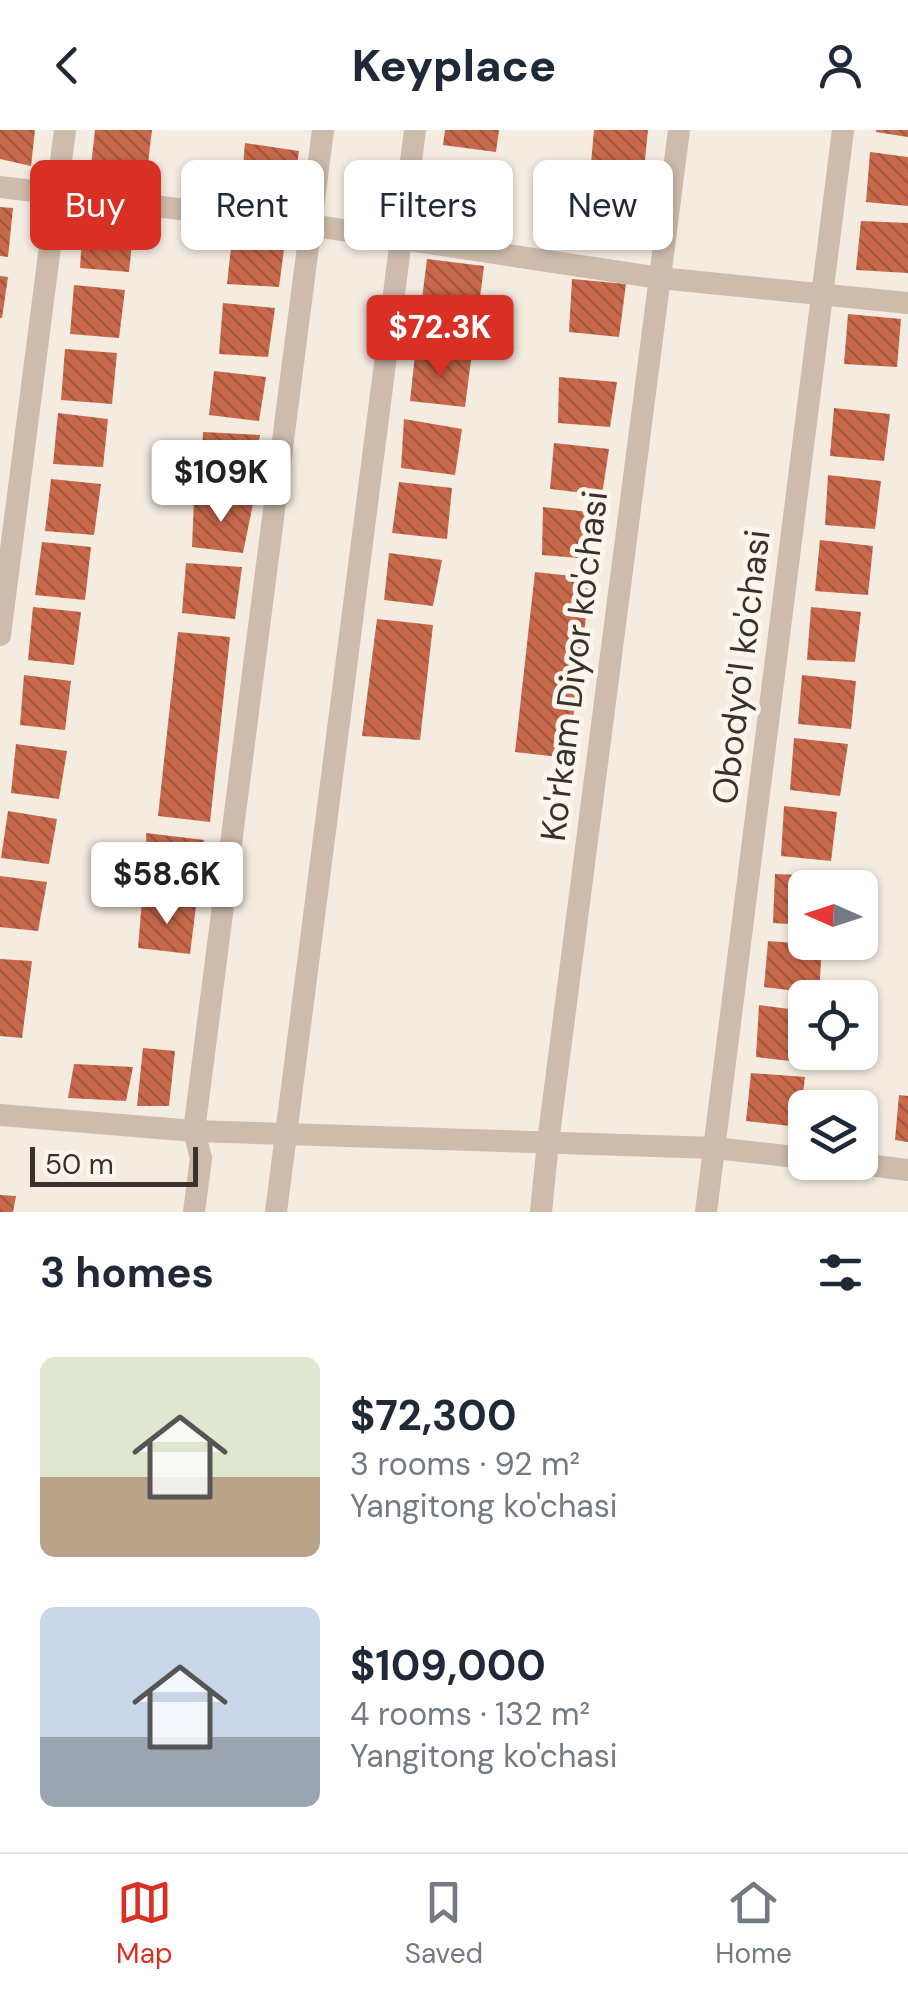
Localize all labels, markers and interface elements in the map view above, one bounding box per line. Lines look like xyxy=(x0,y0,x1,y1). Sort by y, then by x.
text: Keyplace xyxy=(352,36,556,95)
icon: back xyxy=(40,38,95,93)
icon: person xyxy=(813,38,868,93)
chip: Buy xyxy=(30,160,161,250)
chip: Rent xyxy=(181,160,324,250)
chip: Filters xyxy=(344,160,513,250)
chip: New xyxy=(533,160,673,250)
pin: $72.3K xyxy=(359,295,521,380)
text: $72.3K xyxy=(389,306,491,348)
pin: $109K xyxy=(151,440,291,525)
text: $109K xyxy=(174,451,268,493)
street label: Ko'rkam Diyor ko'chasi xyxy=(530,488,618,844)
street label: Obodyo'l ko'chasi xyxy=(701,527,781,807)
pin: $58.6K xyxy=(86,842,248,927)
text: $58.6K xyxy=(113,853,221,895)
north arrow xyxy=(788,870,878,960)
map controls xyxy=(788,870,878,1180)
button: locate xyxy=(788,980,878,1070)
button: layers xyxy=(788,1090,878,1180)
scale bar xyxy=(30,1142,198,1186)
text: 50 m xyxy=(45,1146,114,1183)
text: 3 homes xyxy=(40,1245,214,1300)
icon: filters xyxy=(813,1245,868,1300)
text: $72,300 xyxy=(350,1388,517,1443)
icon: home xyxy=(120,1397,240,1517)
text: 3 rooms · 92 m² xyxy=(350,1443,580,1485)
text: Yangitong ko'chasi xyxy=(350,1485,618,1527)
text: $109,000 xyxy=(350,1638,546,1693)
icon: home xyxy=(120,1647,240,1767)
text: 4 rooms · 132 m² xyxy=(350,1693,590,1735)
text: Yangitong ko'chasi xyxy=(350,1735,618,1777)
tab: Map xyxy=(116,1875,172,1972)
tab: Saved xyxy=(405,1875,483,1972)
tab: Home xyxy=(715,1875,792,1972)

